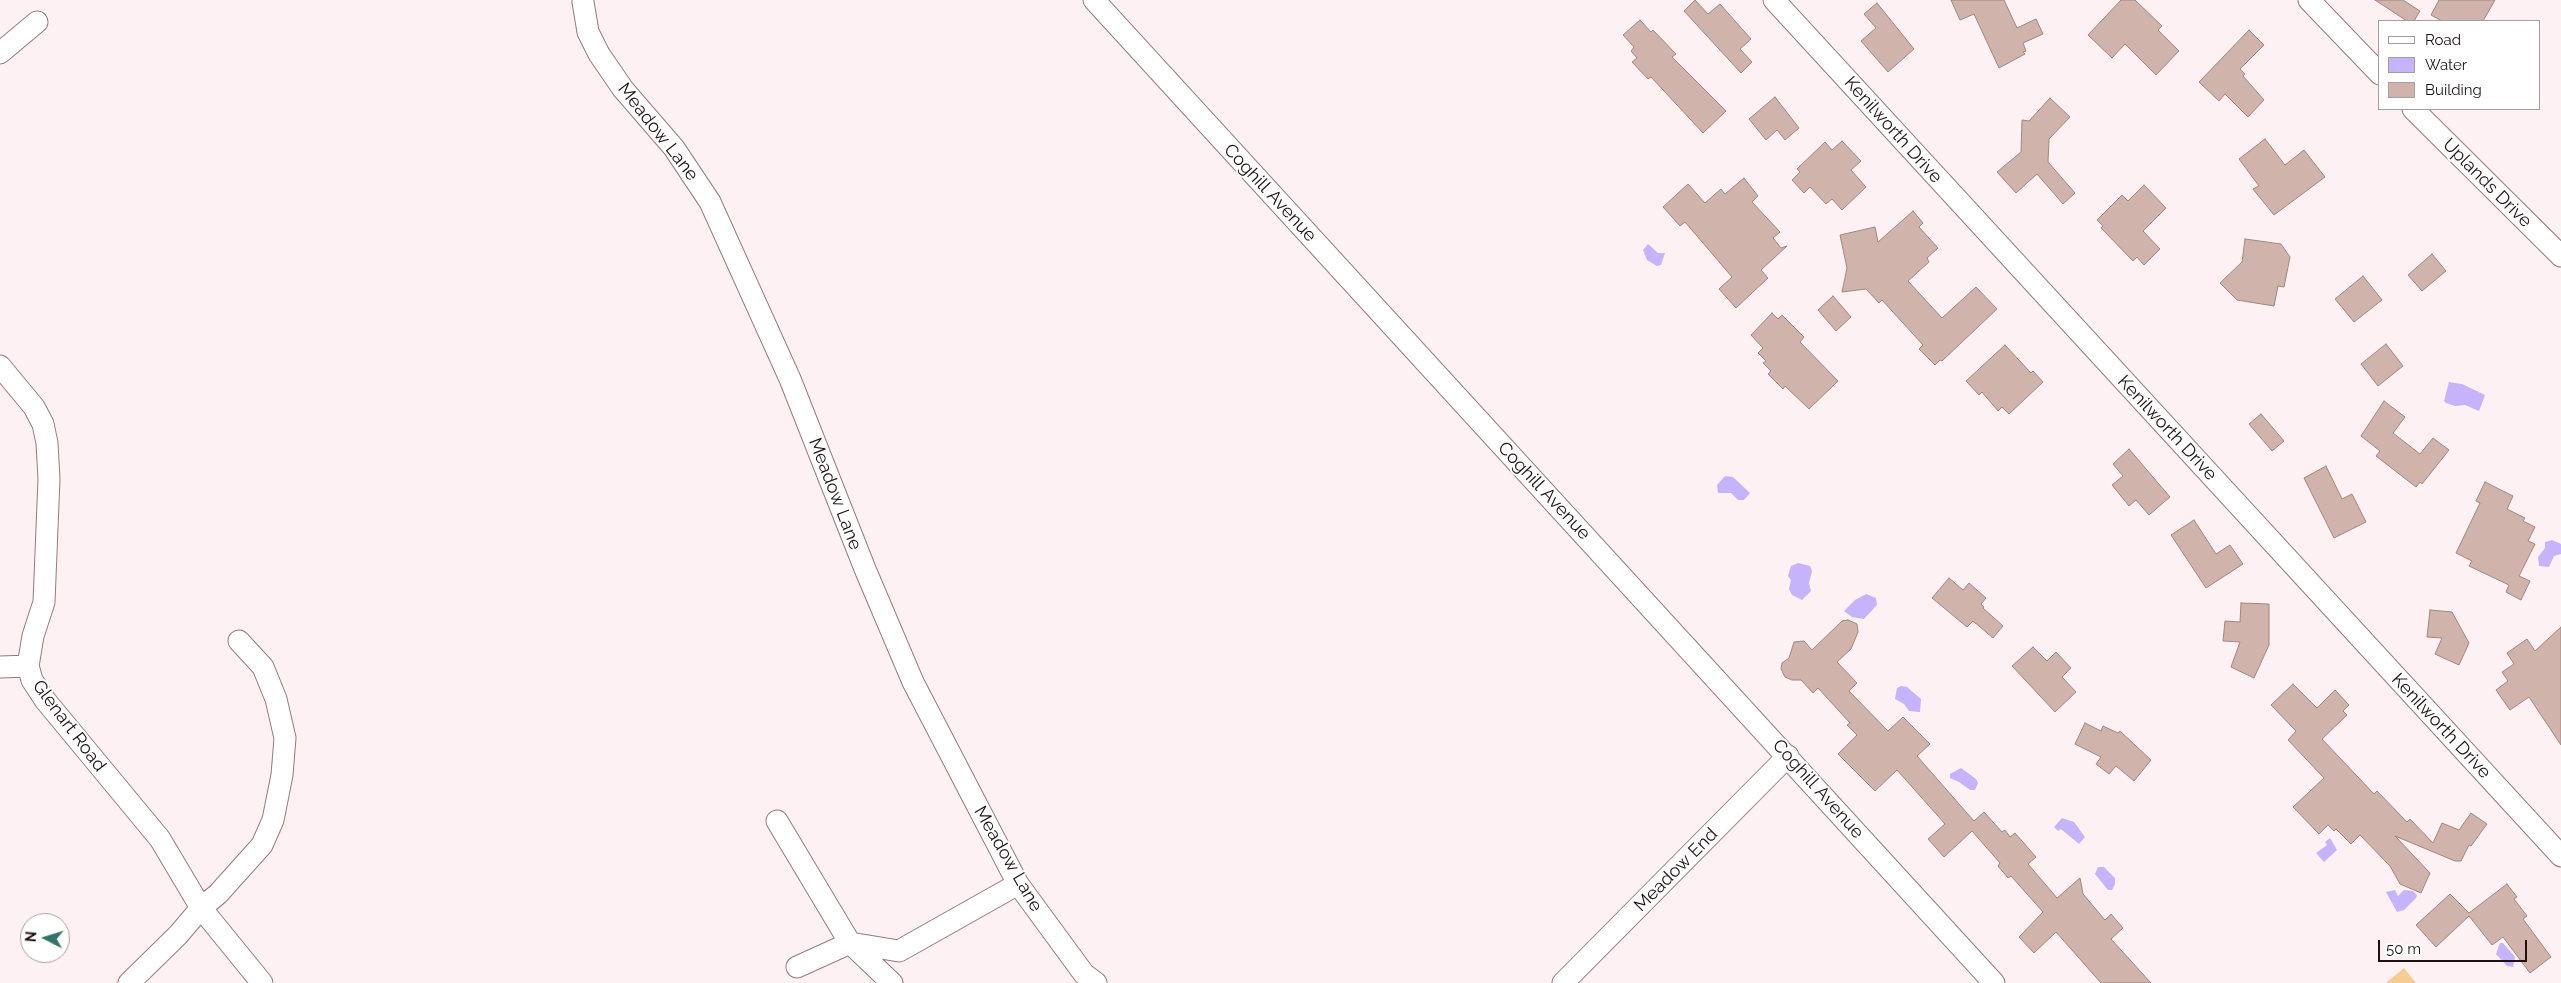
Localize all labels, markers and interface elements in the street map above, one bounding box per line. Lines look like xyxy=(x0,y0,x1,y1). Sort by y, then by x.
legend xyxy=(2378,20,2541,110)
text: Road xyxy=(2425,31,2461,49)
text: Water xyxy=(2425,56,2467,74)
street label: Kenilworth Drive xyxy=(1839,72,1947,188)
street label: Meadow Lane xyxy=(613,79,703,185)
text: Building xyxy=(2425,81,2482,99)
street label: Uplands Drive xyxy=(2438,134,2536,232)
street label: Coghill Avenue xyxy=(1219,140,1321,246)
street label: Kenilworth Drive xyxy=(2113,371,2221,485)
street label: Meadow Lane xyxy=(804,435,866,553)
street label: Coghill Avenue xyxy=(1493,438,1595,544)
street label: Kenilworth Drive xyxy=(2387,669,2495,783)
street label: Glenart Road xyxy=(28,676,110,776)
street label: Coghill Avenue xyxy=(1768,735,1868,843)
street label: Meadow Lane xyxy=(969,802,1047,916)
street label: Meadow End xyxy=(1630,824,1722,916)
north arrow xyxy=(20,913,70,963)
scale bar xyxy=(2381,930,2530,962)
text: N xyxy=(23,931,39,943)
text: 50 m xyxy=(2386,940,2421,958)

